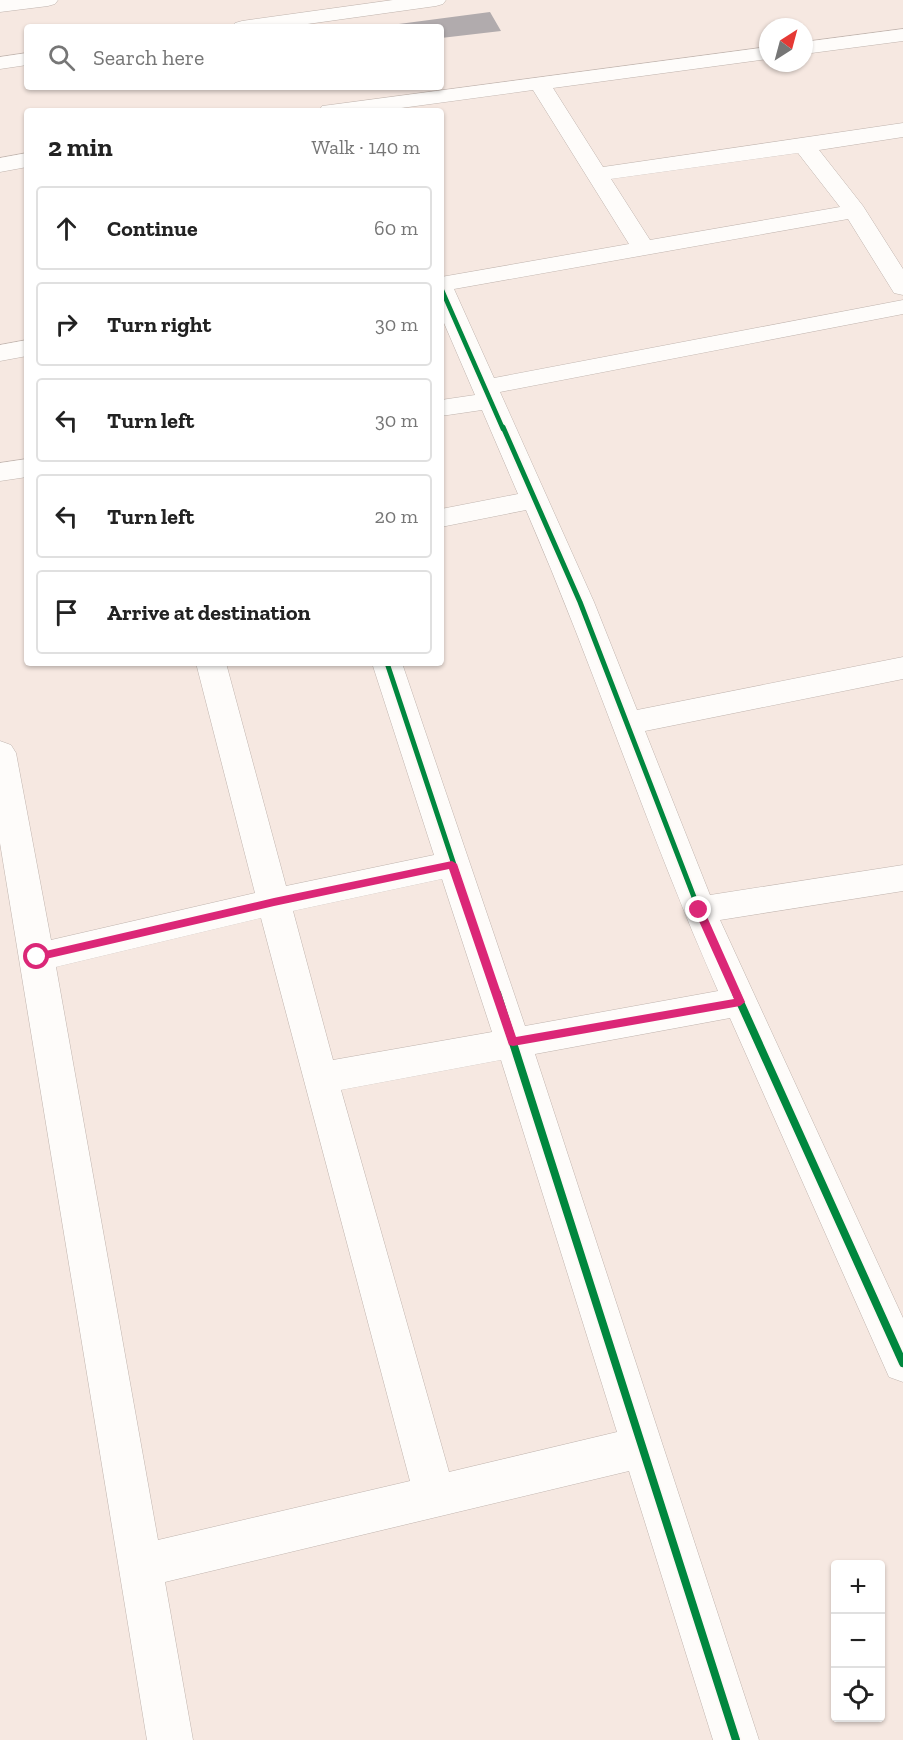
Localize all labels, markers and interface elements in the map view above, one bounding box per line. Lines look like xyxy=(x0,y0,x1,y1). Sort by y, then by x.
north arrow xyxy=(759,18,813,72)
search box xyxy=(24,24,444,90)
icon: search xyxy=(45,41,78,74)
text: Search here xyxy=(93,44,204,71)
text: 2 min xyxy=(48,131,113,163)
text: Walk · 140 m xyxy=(312,135,420,159)
icon: ahead xyxy=(50,212,83,245)
text: Continue xyxy=(107,215,198,242)
text: 60 m xyxy=(374,216,418,240)
icon: right xyxy=(50,308,83,341)
text: Turn right xyxy=(107,311,211,338)
text: 30 m xyxy=(375,312,418,336)
icon: left xyxy=(50,404,83,437)
text: Turn left xyxy=(107,407,194,434)
text: 30 m xyxy=(375,408,418,432)
icon: left xyxy=(50,500,83,533)
text: Turn left xyxy=(107,503,194,530)
text: 20 m xyxy=(374,504,418,528)
icon: arrive xyxy=(50,596,83,629)
text: Arrive at destination xyxy=(107,599,310,626)
route end xyxy=(685,896,711,922)
route start xyxy=(23,943,49,969)
map controls xyxy=(831,1560,885,1722)
button: + xyxy=(831,1560,885,1614)
button: − xyxy=(831,1614,885,1668)
button: locate xyxy=(831,1668,885,1722)

